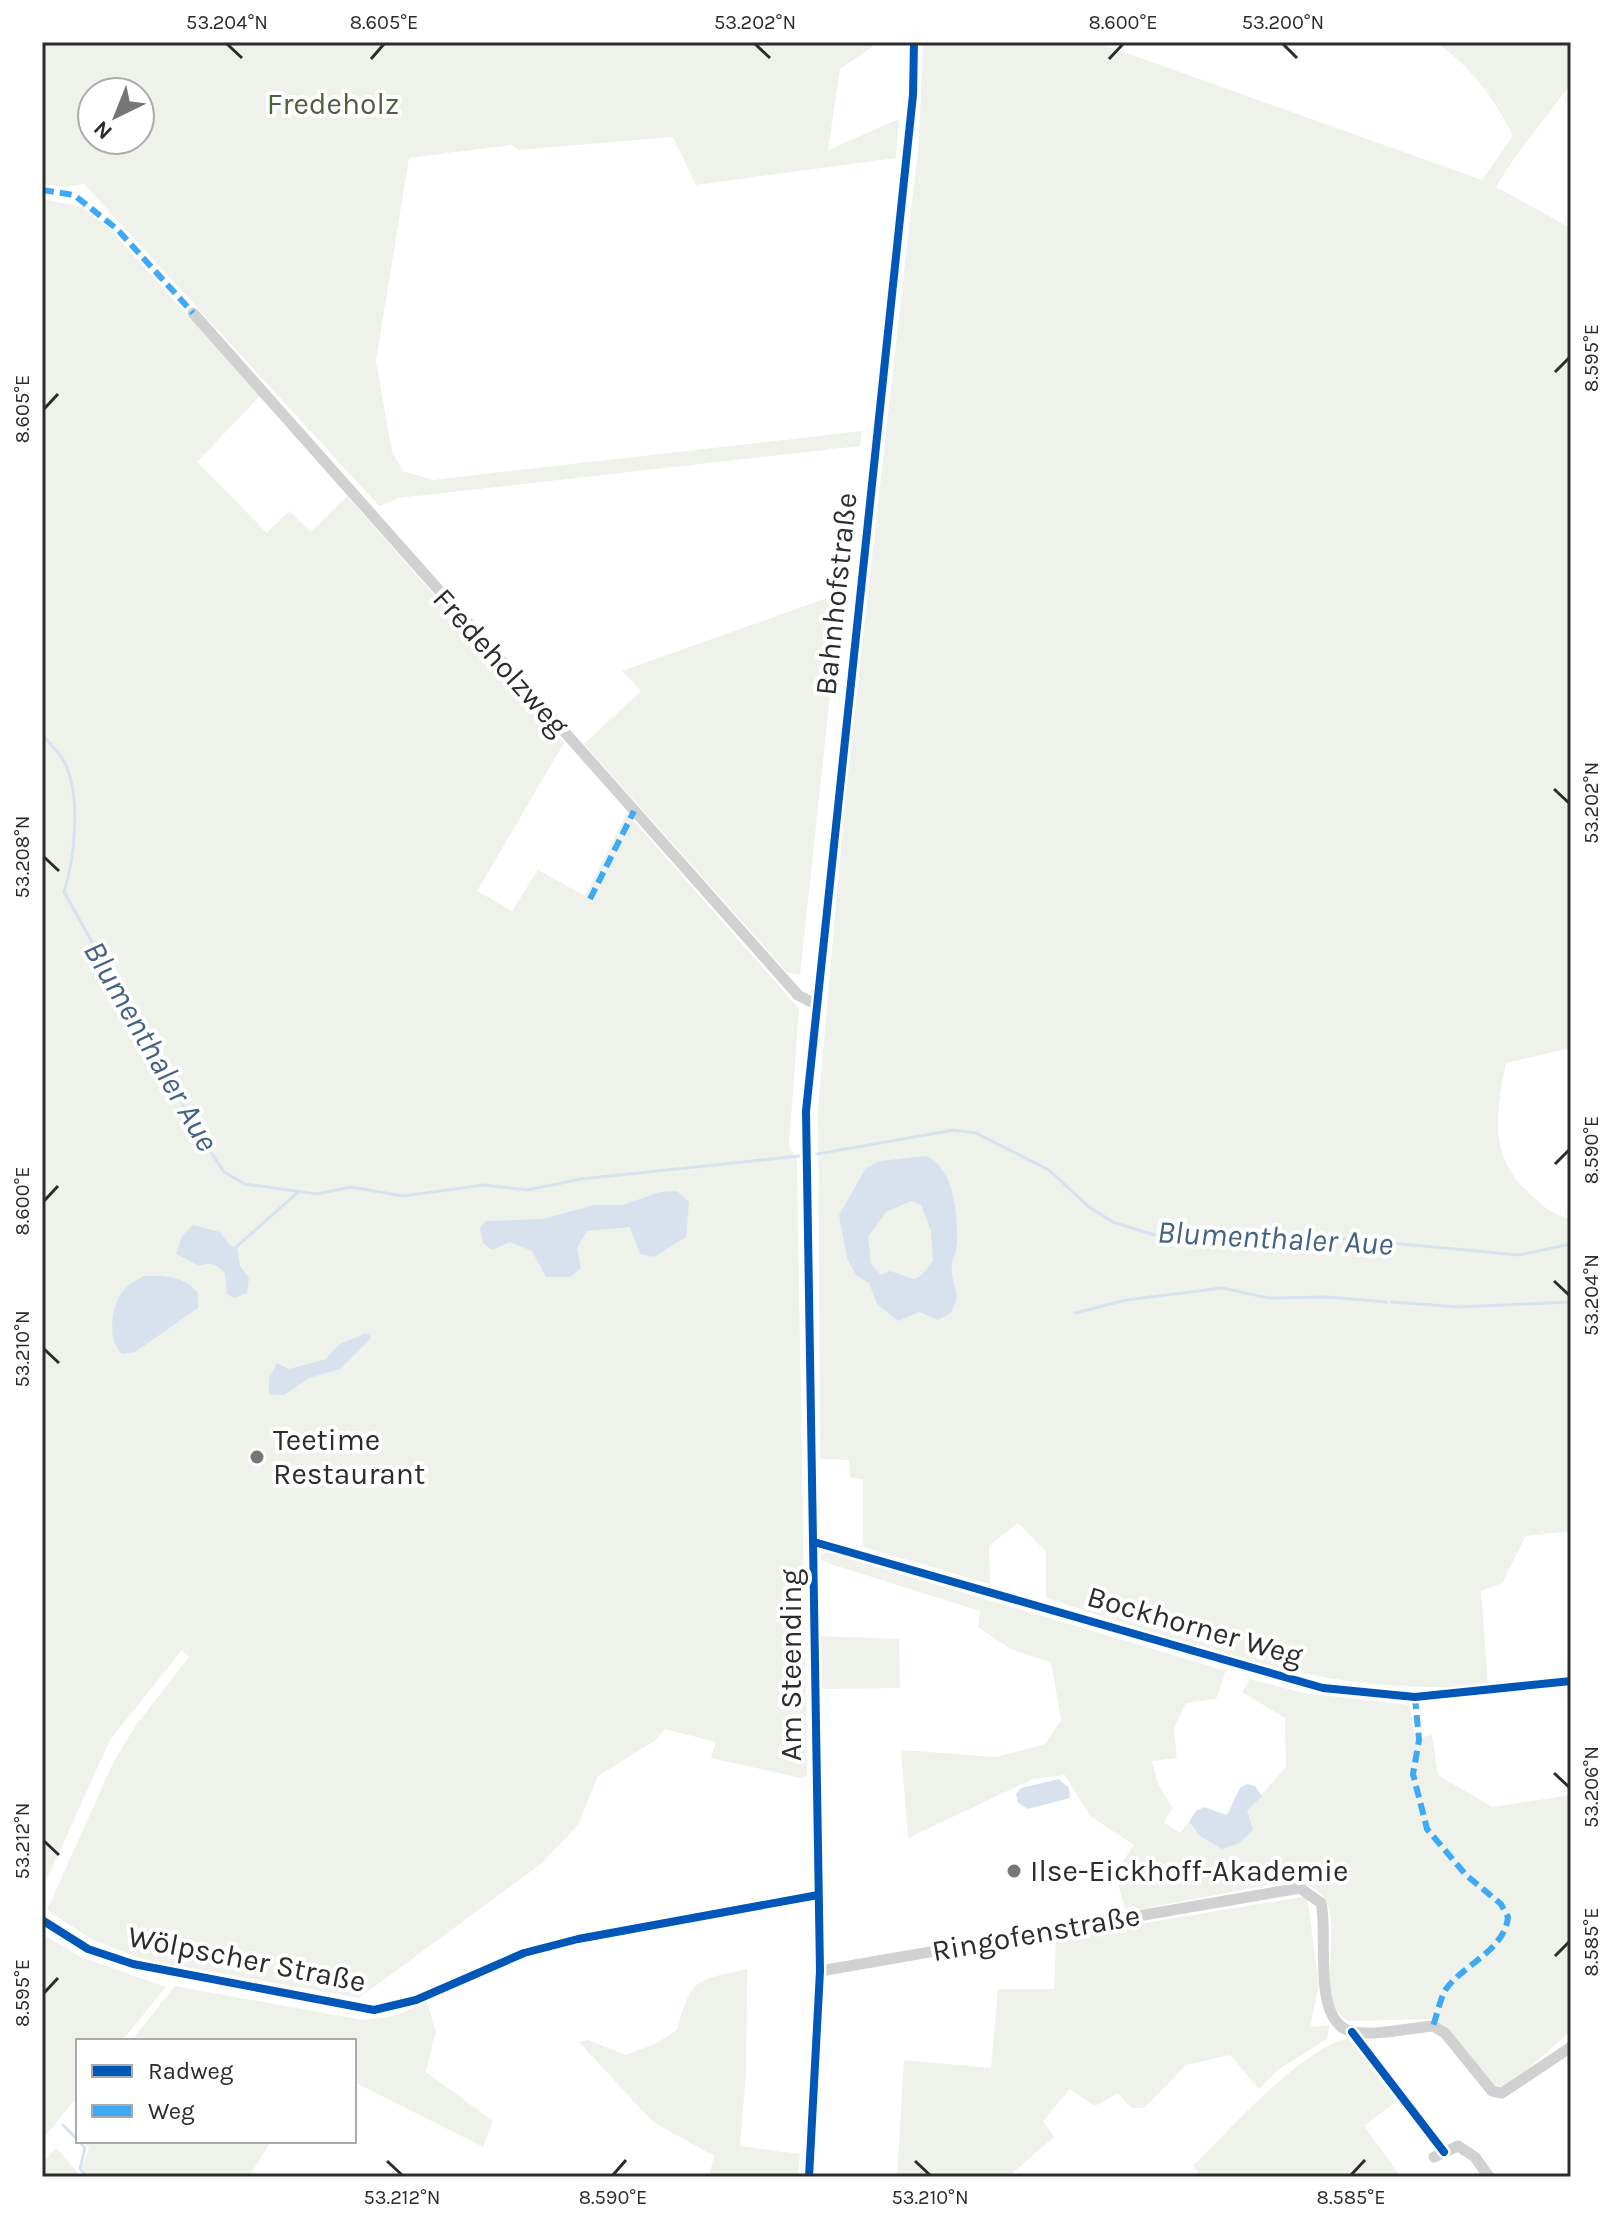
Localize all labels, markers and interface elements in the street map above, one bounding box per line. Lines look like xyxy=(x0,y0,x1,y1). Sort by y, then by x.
text: 53.204°N xyxy=(186,11,268,34)
text: 8.605°E xyxy=(350,11,418,34)
text: 53.202°N xyxy=(714,11,796,34)
text: 8.600°E xyxy=(1088,11,1158,34)
text: 53.200°N xyxy=(1242,11,1324,34)
north arrow xyxy=(76,76,156,156)
park label: Fredeholz xyxy=(267,86,399,122)
text: N xyxy=(88,115,118,145)
text: 8.595°E xyxy=(1580,324,1603,392)
text: 8.605°E xyxy=(11,375,34,443)
street label: Bahnhofstraße xyxy=(807,491,865,697)
street label: Fredeholzweg xyxy=(425,581,577,743)
text: 53.202°N xyxy=(1580,762,1603,844)
text: 53.208°N xyxy=(11,816,34,898)
water label: Blumenthaler Aue xyxy=(76,934,226,1158)
text: 8.590°E xyxy=(1580,1116,1603,1184)
text: 8.600°E xyxy=(11,1166,34,1236)
water label: Blumenthaler Aue xyxy=(1156,1213,1394,1263)
text: 53.204°N xyxy=(1580,1254,1603,1336)
text: 53.210°N xyxy=(11,1310,34,1388)
place label: Teetime Restaurant xyxy=(273,1422,425,1492)
marker: Teetime Restaurant xyxy=(248,1448,266,1466)
street label: Am Steending xyxy=(773,1569,809,1761)
street label: Bockhorner Weg xyxy=(1083,1578,1307,1674)
text: 53.206°N xyxy=(1580,1746,1603,1828)
text: 53.212°N xyxy=(11,1803,34,1879)
place label: Ilse-Eickhoff-Akademie xyxy=(1030,1853,1348,1889)
marker: Ilse-Eickhoff-Akademie xyxy=(1005,1862,1023,1880)
street label: Ringofenstraße xyxy=(929,1897,1143,1969)
text: 8.585°E xyxy=(1580,1908,1603,1976)
street label: Wölpscher Straße xyxy=(125,1918,369,2000)
text: 8.595°E xyxy=(11,1959,34,2027)
legend xyxy=(76,2039,356,2143)
text: Radweg xyxy=(148,2057,234,2085)
text: Weg xyxy=(148,2097,195,2125)
text: 53.212°N xyxy=(364,2186,440,2209)
text: 8.590°E xyxy=(579,2186,647,2209)
text: 53.210°N xyxy=(891,2186,969,2209)
text: 8.585°E xyxy=(1317,2186,1385,2209)

